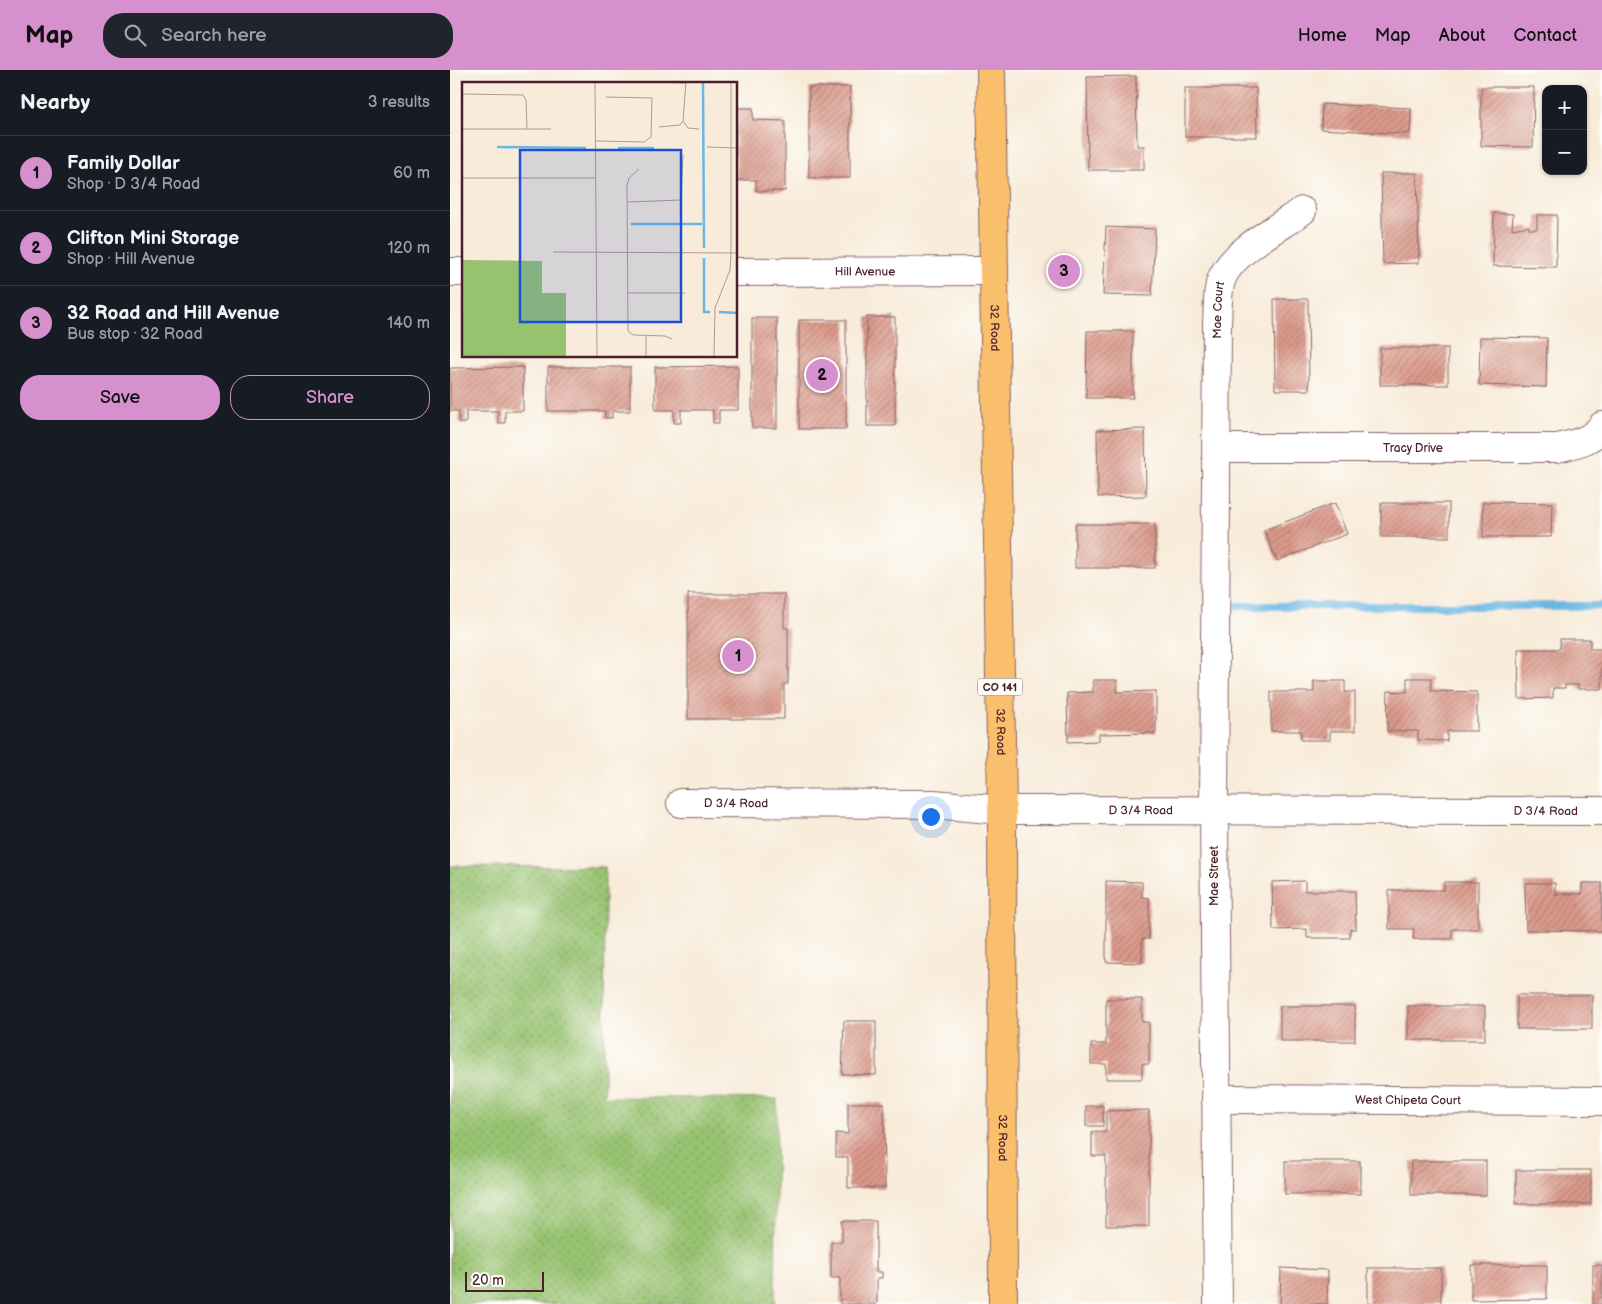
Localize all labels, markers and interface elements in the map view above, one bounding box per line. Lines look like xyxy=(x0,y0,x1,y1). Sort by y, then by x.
search box xyxy=(103,13,453,58)
text: Map xyxy=(25,21,73,50)
icon: search xyxy=(121,21,149,49)
text: Search here xyxy=(161,24,267,47)
text: Home xyxy=(1298,25,1347,46)
text: Map xyxy=(1375,25,1411,46)
text: About xyxy=(1439,25,1486,46)
text: Contact xyxy=(1514,25,1577,46)
inset map xyxy=(462,82,738,358)
map controls xyxy=(1542,85,1587,175)
button: + xyxy=(1542,85,1587,130)
text: Nearby xyxy=(20,90,90,115)
text: 3 results xyxy=(368,93,430,112)
button: − xyxy=(1542,130,1587,175)
text: Family Dollar xyxy=(67,152,180,175)
text: 1 xyxy=(33,164,39,183)
text: 60 m xyxy=(393,164,430,183)
text: Shop · D 3/4 Road xyxy=(67,175,200,194)
text: Clifton Mini Storage xyxy=(67,227,239,250)
text: 2 xyxy=(31,239,41,258)
text: 120 m xyxy=(387,239,430,258)
text: Shop · Hill Avenue xyxy=(67,250,195,269)
pin: 3 xyxy=(1048,252,1080,290)
street label: Hill Avenue xyxy=(835,264,895,279)
street label: Mae Court xyxy=(1209,279,1228,339)
text: 32 Road and Hill Avenue xyxy=(67,302,279,325)
street label: 32 Road xyxy=(987,304,1003,352)
text: 3 xyxy=(31,314,41,333)
text: 140 m xyxy=(387,314,430,333)
text: Bus stop · 32 Road xyxy=(67,325,203,344)
pin: 2 xyxy=(806,356,838,394)
button: Save xyxy=(20,375,220,420)
button: Share xyxy=(230,375,430,420)
street label: Tracy Drive xyxy=(1383,441,1443,456)
pin: 1 xyxy=(722,637,754,675)
road number: CO 141 xyxy=(978,678,1022,696)
street label: 32 Road xyxy=(993,708,1009,756)
street label: D 3/4 Road xyxy=(704,796,768,811)
street label: D 3/4 Road xyxy=(1108,803,1173,818)
street label: D 3/4 Road xyxy=(1513,803,1578,818)
your location xyxy=(918,804,944,830)
street label: Mae Street xyxy=(1207,846,1222,906)
street label: West Chipeta Court xyxy=(1355,1092,1461,1108)
street label: 32 Road xyxy=(995,1115,1010,1161)
scale bar xyxy=(465,1269,544,1292)
text: 20 m xyxy=(472,1272,504,1289)

